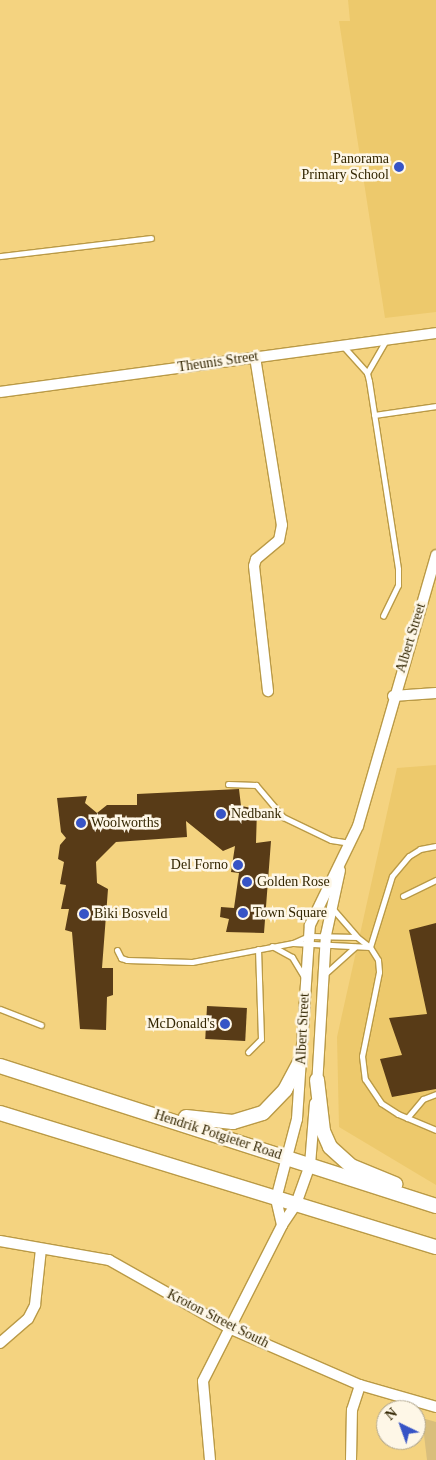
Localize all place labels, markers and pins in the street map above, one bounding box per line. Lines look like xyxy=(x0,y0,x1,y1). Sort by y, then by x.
place label: Panorama Primary School xyxy=(302,151,389,184)
marker: Panorama Primary School xyxy=(393,161,405,173)
place label: Nedbank xyxy=(231,806,282,822)
marker: Nedbank xyxy=(215,808,227,820)
place label: Woolworths xyxy=(91,815,159,831)
marker: Woolworths xyxy=(75,817,87,829)
place label: Del Forno xyxy=(171,857,228,873)
marker: Del Forno xyxy=(232,859,244,871)
place label: Golden Rose xyxy=(257,874,330,890)
marker: Golden Rose xyxy=(241,876,253,888)
place label: Town Square xyxy=(253,905,327,921)
place label: Biki Bosveld xyxy=(94,906,168,922)
marker: Town Square xyxy=(237,907,249,919)
marker: Biki Bosveld xyxy=(78,908,90,920)
place label: McDonald's xyxy=(147,1016,215,1032)
marker: McDonald's xyxy=(219,1018,231,1030)

